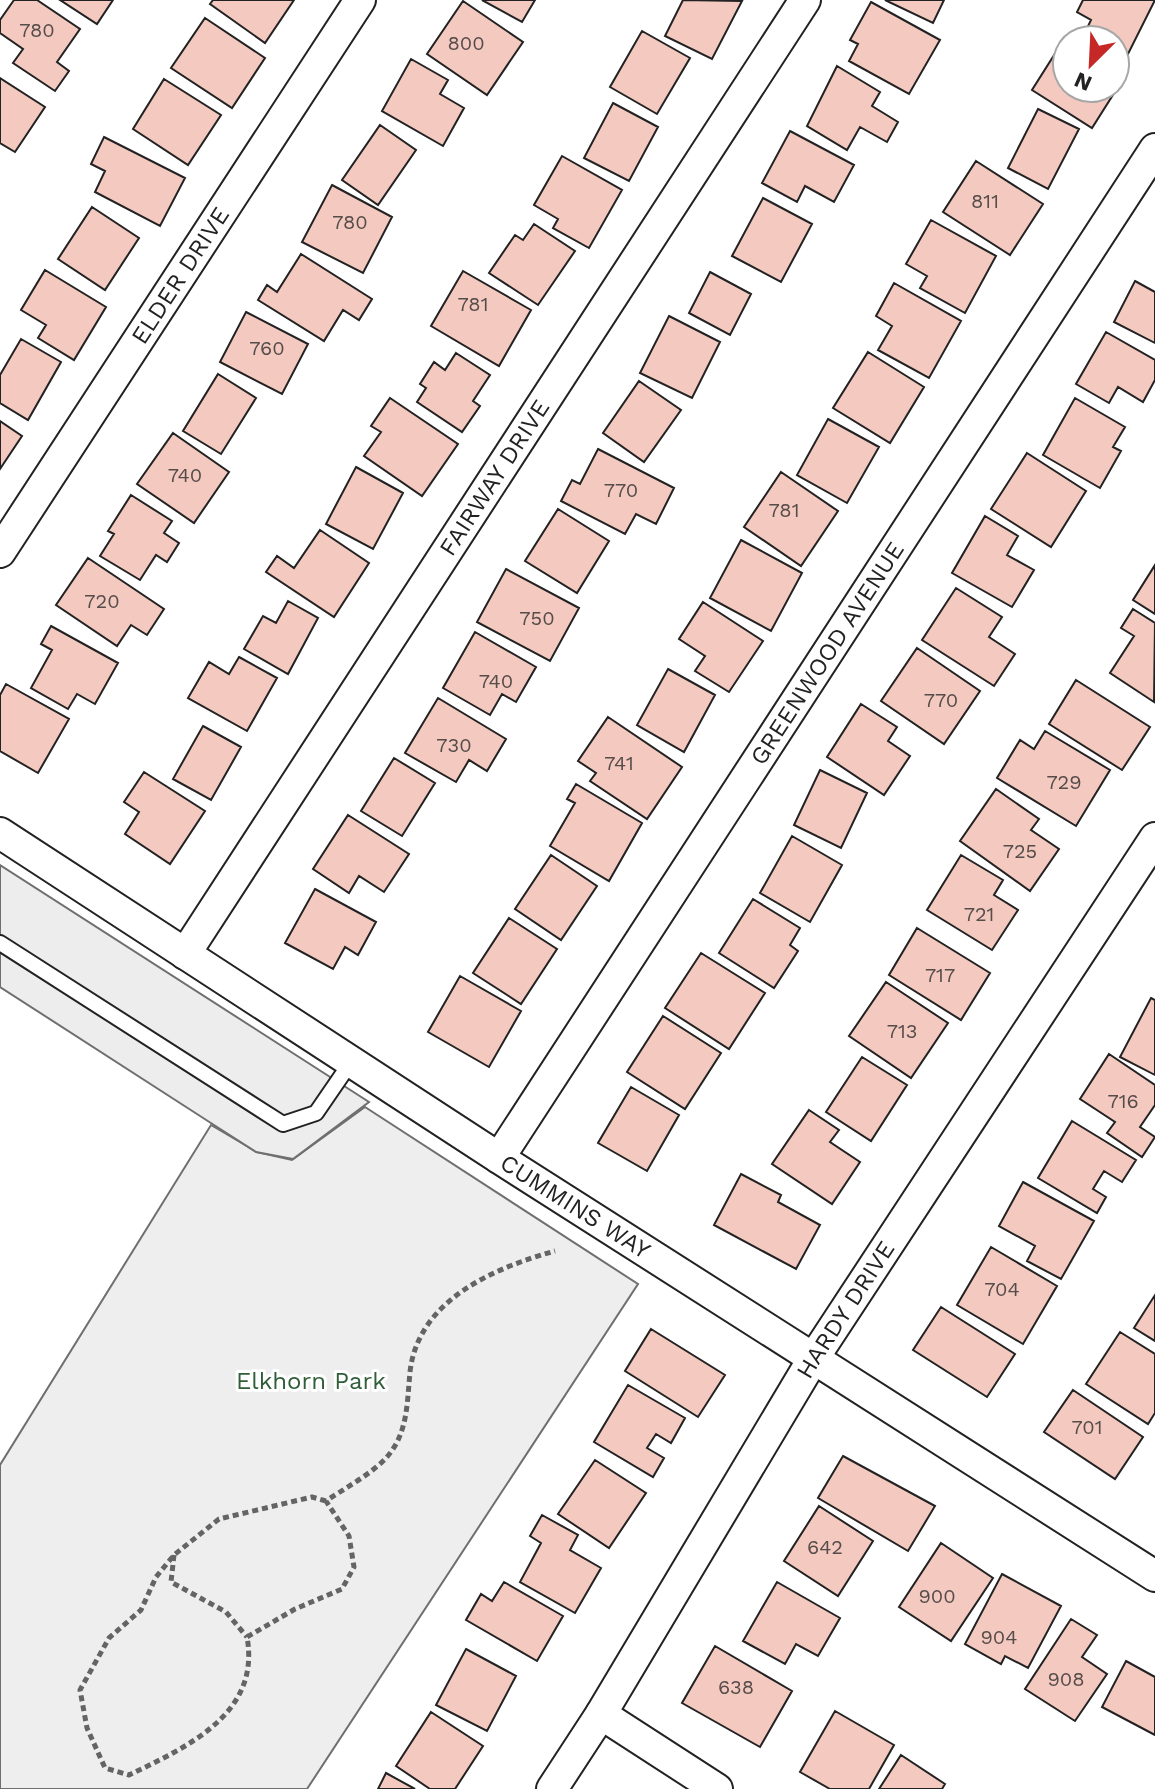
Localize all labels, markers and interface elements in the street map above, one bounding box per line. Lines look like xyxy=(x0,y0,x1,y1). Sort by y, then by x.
house number: 780 xyxy=(19,18,55,42)
north arrow xyxy=(1051,24,1131,104)
house number: 800 xyxy=(447,31,485,55)
text: N xyxy=(1071,67,1096,97)
house number: 811 xyxy=(971,189,999,213)
street label: ELDER DRIVE xyxy=(125,202,235,349)
house number: 780 xyxy=(332,210,368,234)
house number: 781 xyxy=(458,292,488,316)
house number: 760 xyxy=(249,336,285,360)
street label: FAIRWAY DRIVE xyxy=(434,395,555,561)
house number: 740 xyxy=(168,463,202,487)
house number: 770 xyxy=(604,478,638,502)
house number: 781 xyxy=(769,498,799,522)
street label: GREENWOOD AVENUE xyxy=(744,537,910,770)
house number: 720 xyxy=(84,589,120,613)
house number: 750 xyxy=(519,606,555,630)
house number: 740 xyxy=(479,669,513,693)
house number: 770 xyxy=(924,688,958,712)
house number: 730 xyxy=(436,733,472,757)
house number: 741 xyxy=(604,751,634,775)
house number: 729 xyxy=(1046,770,1082,794)
house number: 725 xyxy=(1003,839,1037,863)
house number: 721 xyxy=(964,902,994,926)
house number: 717 xyxy=(925,963,955,987)
house number: 713 xyxy=(887,1019,917,1043)
house number: 716 xyxy=(1107,1089,1139,1113)
street label: CUMMINS WAY xyxy=(495,1149,656,1265)
street label: HARDY DRIVE xyxy=(791,1236,901,1384)
house number: 704 xyxy=(984,1277,1020,1301)
park label: Elkhorn Park xyxy=(236,1367,386,1395)
house number: 701 xyxy=(1071,1415,1103,1439)
house number: 642 xyxy=(807,1535,843,1559)
house number: 900 xyxy=(918,1584,956,1608)
house number: 904 xyxy=(981,1625,1018,1649)
house number: 908 xyxy=(1047,1667,1085,1691)
house number: 638 xyxy=(718,1675,754,1699)

